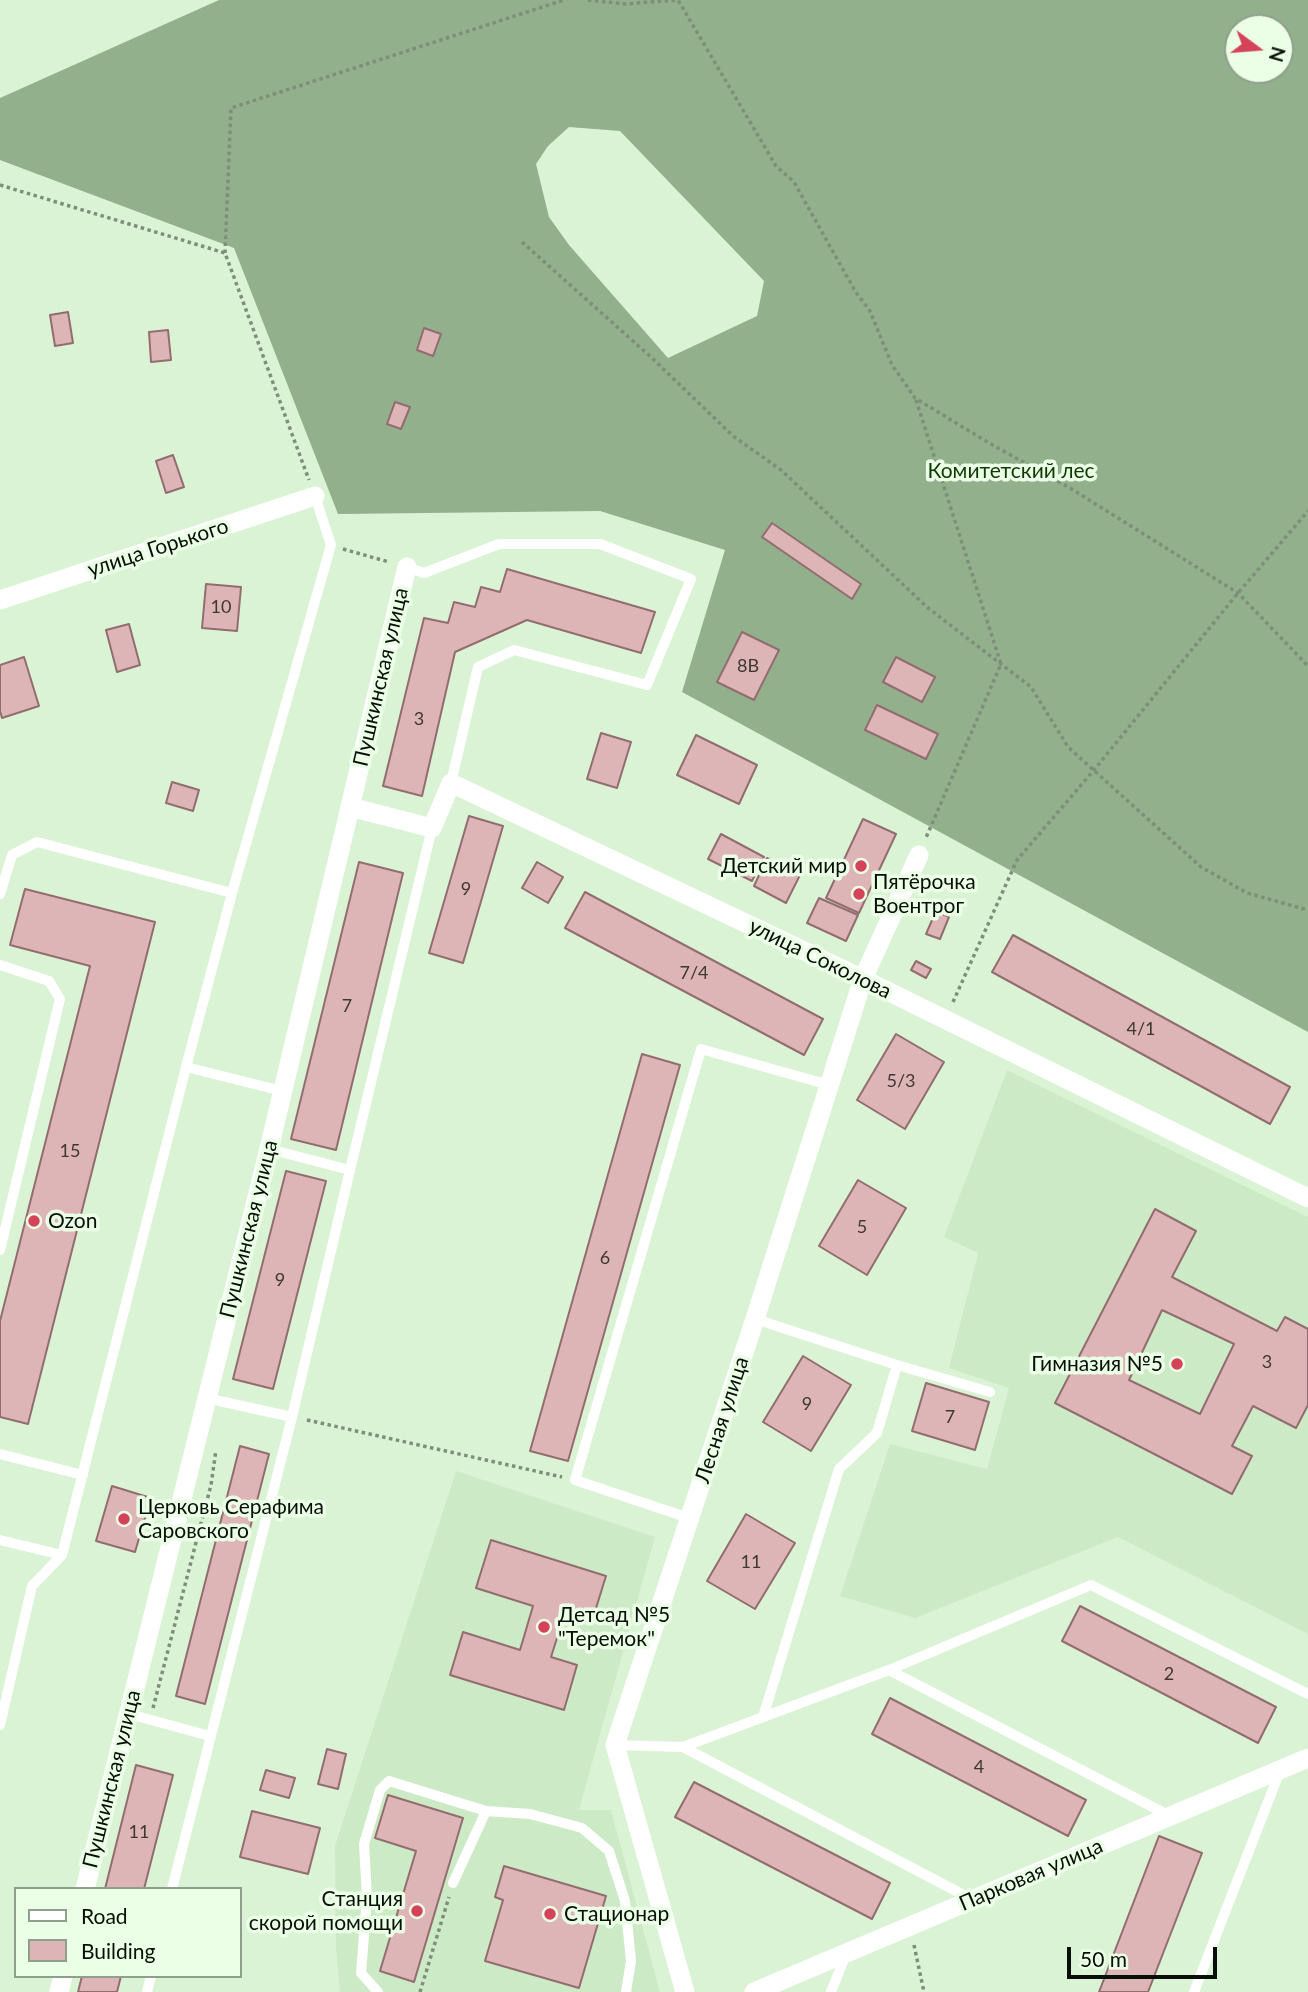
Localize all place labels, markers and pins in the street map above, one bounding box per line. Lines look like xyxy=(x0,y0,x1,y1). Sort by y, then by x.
place label: Детский мир xyxy=(721,853,847,879)
marker: Детский мир xyxy=(853,858,869,874)
place label: Пятёрочка Воентрог xyxy=(873,869,976,919)
marker: Пятёрочка Воентрог xyxy=(851,886,867,902)
place label: Ozon xyxy=(48,1208,97,1234)
marker: Ozon xyxy=(26,1213,42,1229)
place label: Гимназия №5 xyxy=(1031,1351,1163,1377)
marker: Гимназия №5 xyxy=(1169,1356,1185,1372)
place label: Церковь Серафима Саровского xyxy=(138,1494,324,1544)
marker: Церковь Серафима Саровского xyxy=(116,1511,132,1527)
place label: Детсад №5 "Теремок" xyxy=(558,1602,670,1652)
marker: Детсад №5 "Теремок" xyxy=(536,1619,552,1635)
place label: Станция скорой помощи xyxy=(249,1886,403,1936)
place label: Стационар xyxy=(564,1901,669,1927)
marker: Станция скорой помощи xyxy=(409,1903,425,1919)
marker: Стационар xyxy=(542,1906,558,1922)

